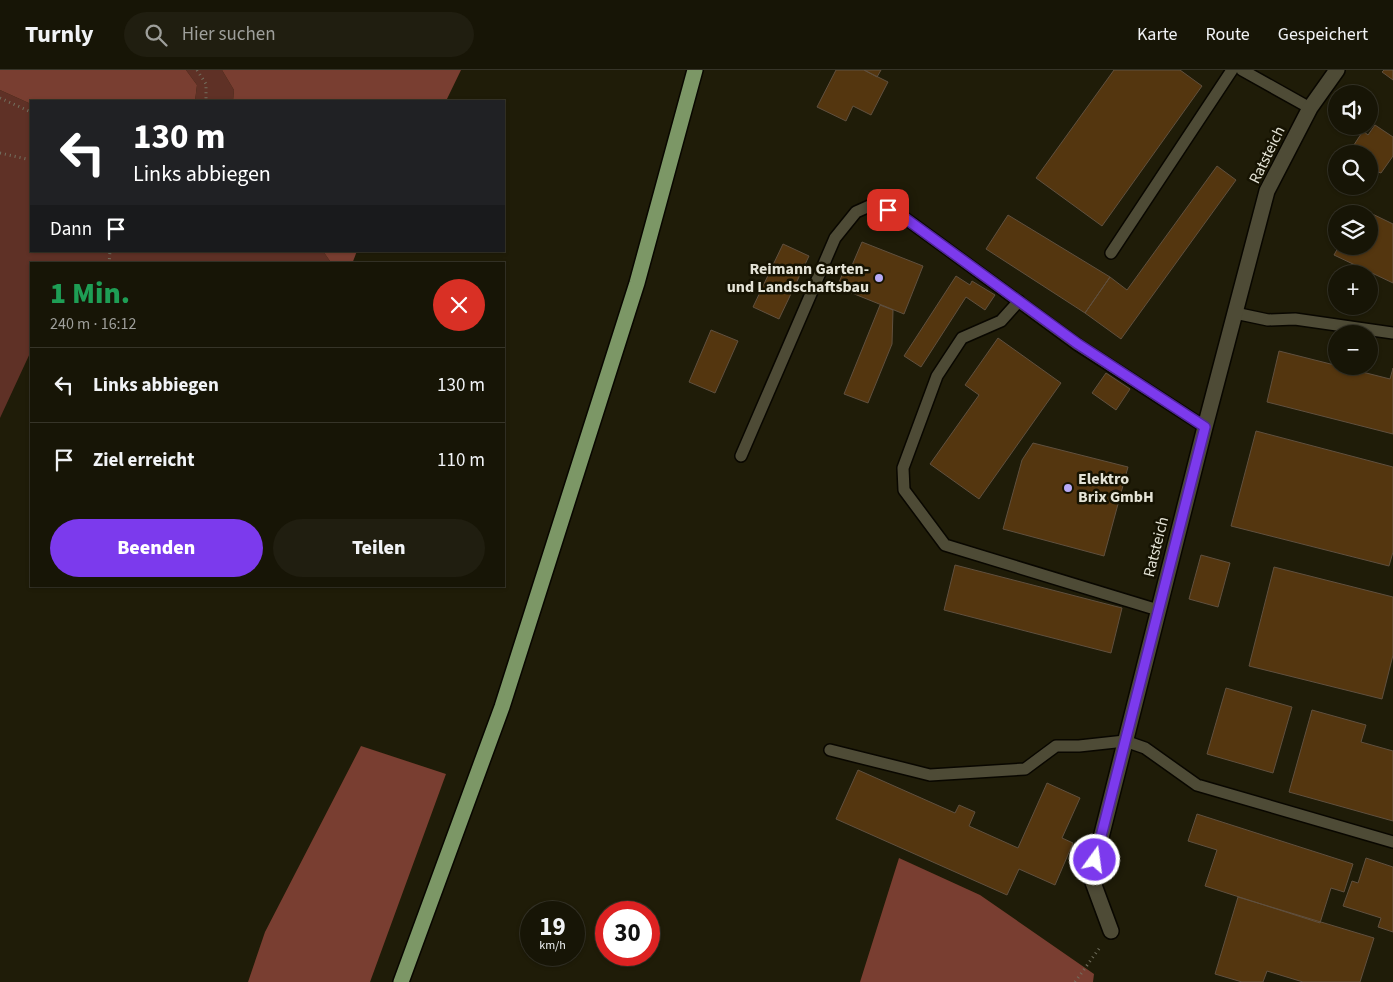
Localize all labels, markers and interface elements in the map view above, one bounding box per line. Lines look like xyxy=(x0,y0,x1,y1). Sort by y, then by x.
search box xyxy=(124,12,474,57)
text: Turnly xyxy=(25,17,94,52)
icon: search xyxy=(142,21,170,49)
text: Hier suchen xyxy=(182,21,276,48)
text: Karte xyxy=(1137,22,1177,47)
text: Route xyxy=(1205,22,1250,47)
text: Gespeichert xyxy=(1278,22,1368,47)
map controls xyxy=(1328,85,1378,375)
button: sound xyxy=(1328,85,1378,135)
text: 130 m xyxy=(133,112,225,162)
icon: left xyxy=(50,120,115,185)
street label: Ratsteich xyxy=(1244,122,1290,188)
button: search xyxy=(1328,145,1378,195)
text: Links abbiegen xyxy=(133,158,271,190)
pin xyxy=(867,189,909,231)
icon: arrive xyxy=(874,196,902,224)
button: layers xyxy=(1328,205,1378,255)
icon: arrive xyxy=(102,215,130,243)
text: Dann xyxy=(50,216,92,243)
place label: Reimann Garten- und Landschaftsbau xyxy=(727,258,869,298)
button: + xyxy=(1328,265,1378,315)
text: 1 Min. xyxy=(50,272,130,315)
marker: Reimann Garten- und Landschaftsbau xyxy=(873,272,885,284)
button: close xyxy=(433,279,485,331)
text: 240 m · 16:12 xyxy=(50,313,137,335)
button: − xyxy=(1328,325,1378,375)
icon: left xyxy=(50,371,78,399)
text: Links abbiegen xyxy=(93,372,219,399)
text: 130 m xyxy=(437,372,485,399)
icon: arrive xyxy=(50,446,78,474)
text: Ziel erreicht xyxy=(93,447,194,474)
text: 110 m xyxy=(437,447,485,474)
place label: Elektro Brix GmbH xyxy=(1078,468,1154,508)
marker: Elektro Brix GmbH xyxy=(1062,482,1074,494)
street label: Ratsteich xyxy=(1138,514,1174,580)
button: Beenden xyxy=(50,519,263,577)
button: Teilen xyxy=(273,519,485,577)
position arrow xyxy=(1068,833,1120,885)
speed limit sign: 30 xyxy=(595,901,660,966)
text: 19 xyxy=(539,909,566,945)
text: km/h xyxy=(539,937,566,954)

